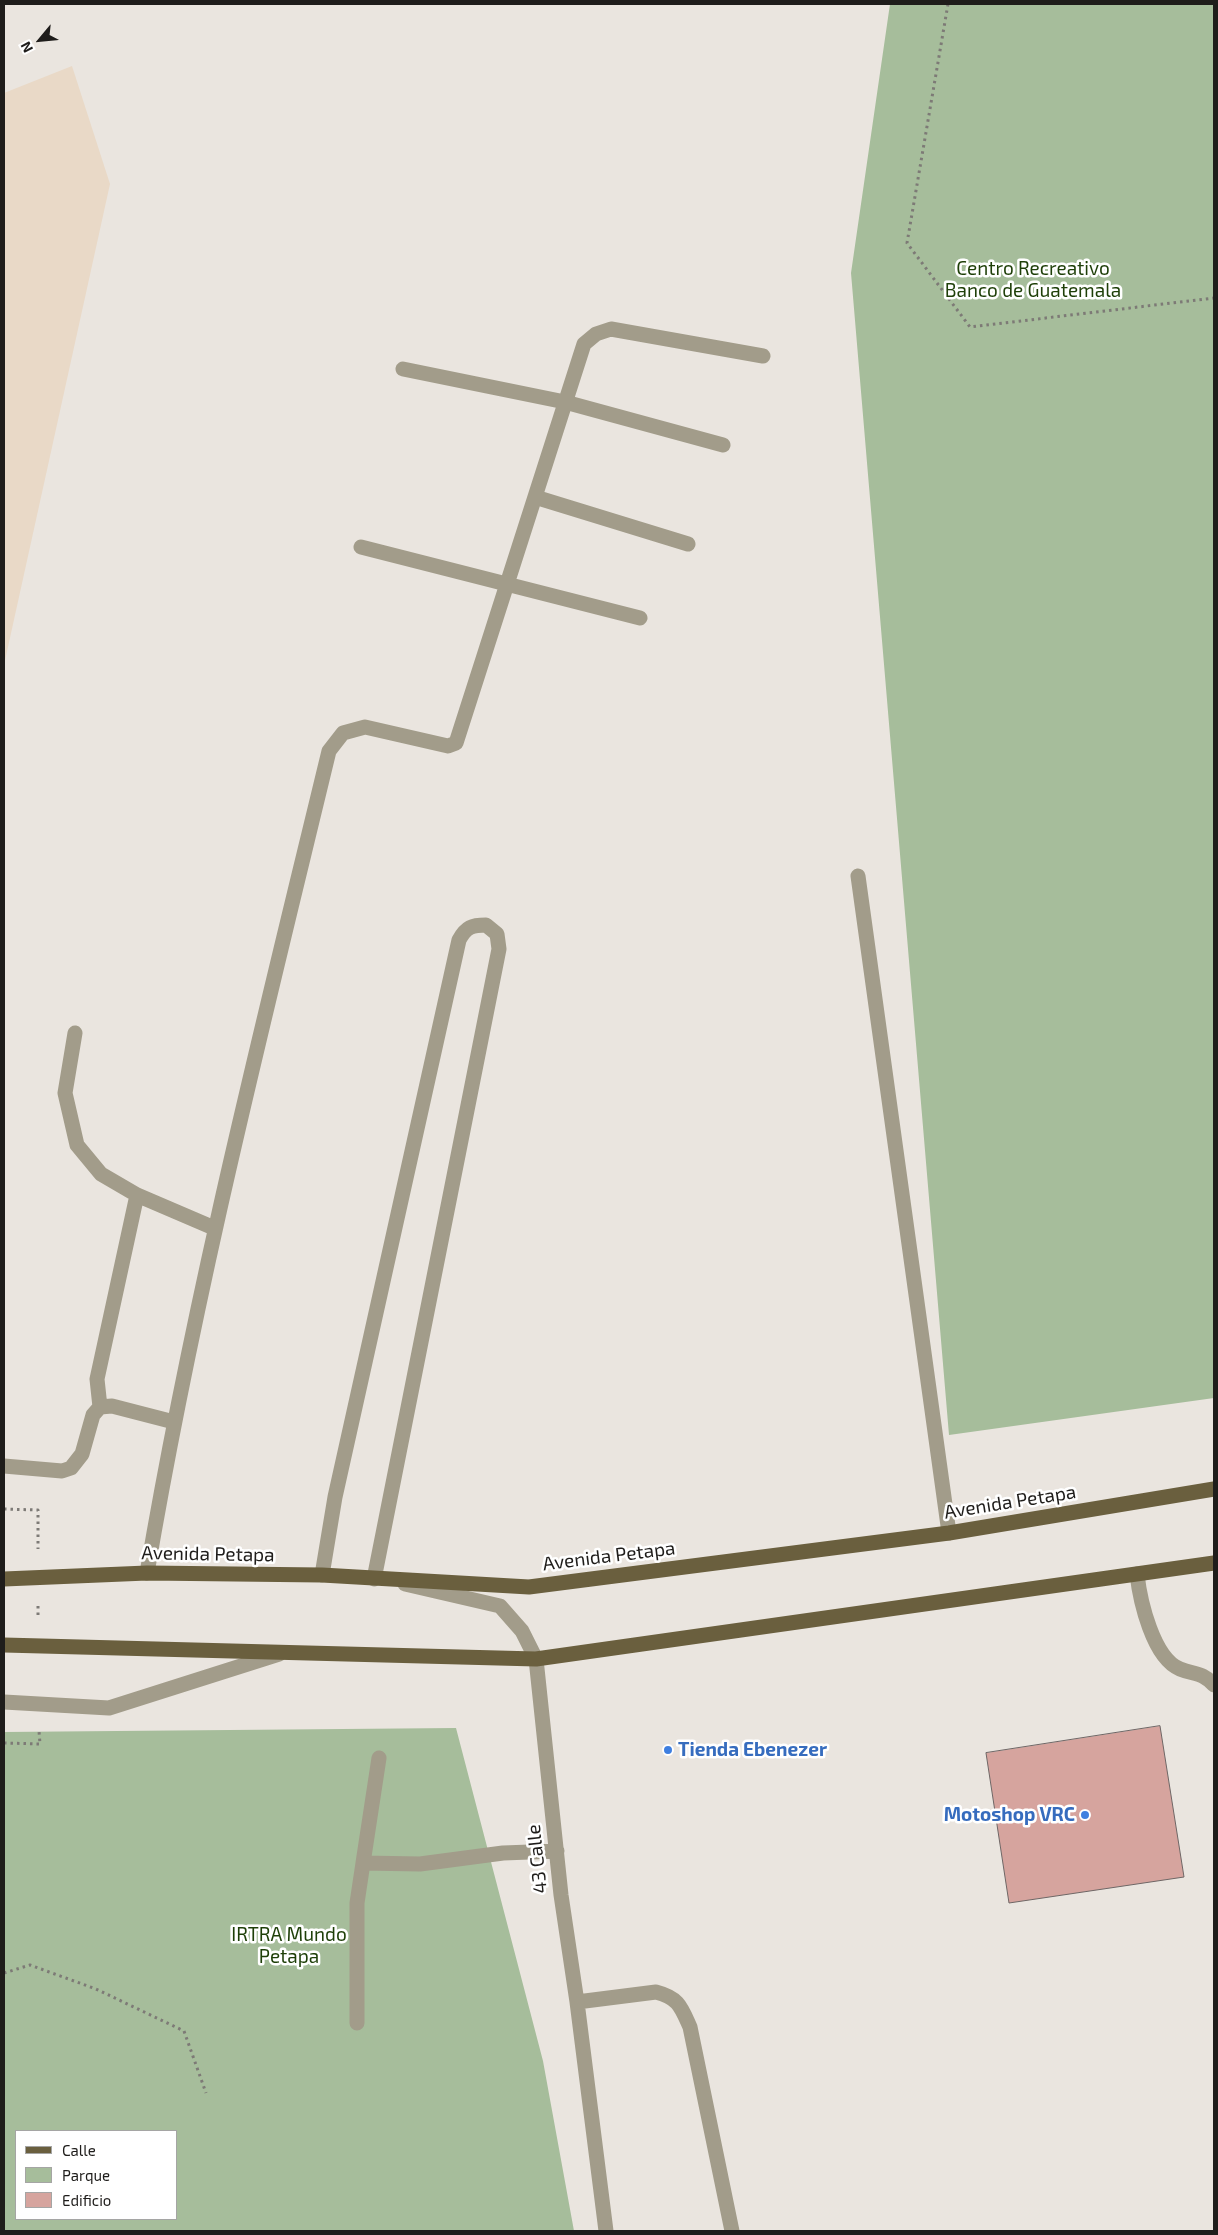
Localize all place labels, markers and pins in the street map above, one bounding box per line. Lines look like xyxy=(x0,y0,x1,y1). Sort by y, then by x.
place label: Tienda Ebenezer xyxy=(678,1739,827,1761)
marker: Tienda Ebenezer xyxy=(662,1744,674,1756)
place label: Motoshop VRC xyxy=(944,1804,1075,1826)
marker: Motoshop VRC xyxy=(1079,1809,1091,1821)

